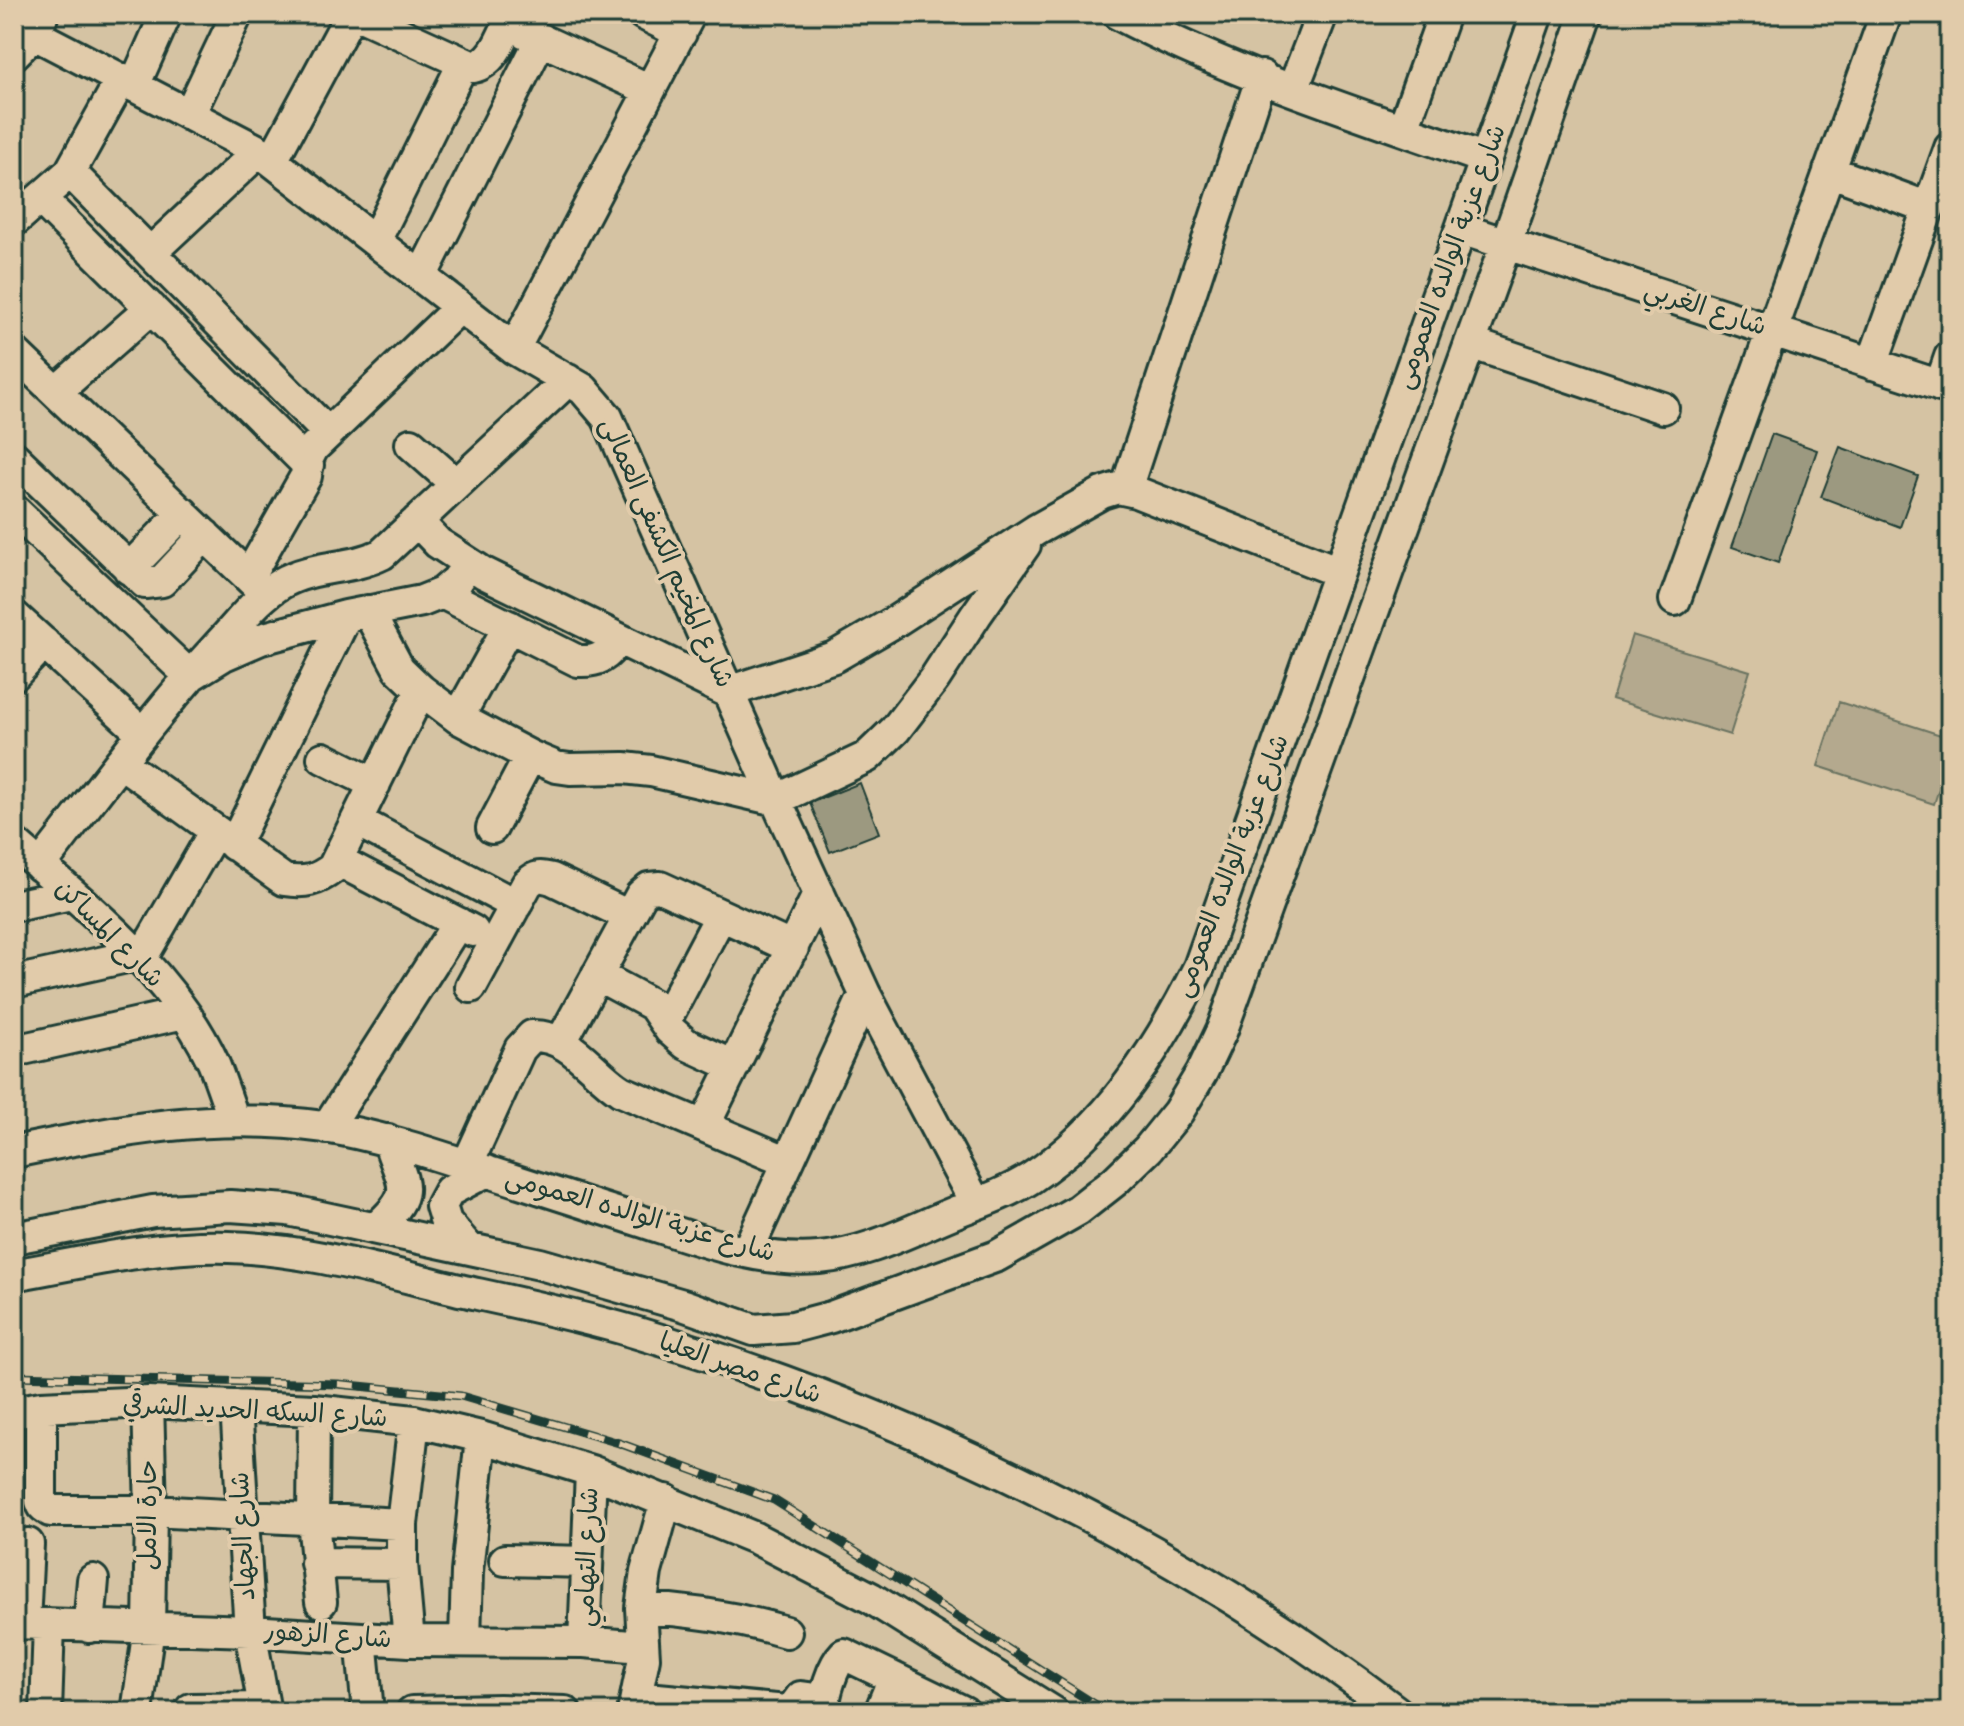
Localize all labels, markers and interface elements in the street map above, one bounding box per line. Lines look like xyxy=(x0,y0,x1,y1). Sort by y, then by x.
street label: شارع عزبة الوالده العمومى xyxy=(1387,120,1515,394)
street label: شارع الغربي xyxy=(1638,273,1770,349)
street label: شارع المخيم الكشفى العمالى xyxy=(590,413,741,694)
street label: شارع عزبة الوالده العمومى xyxy=(1166,730,1298,1002)
street label: شارع المساكن xyxy=(47,872,171,996)
street label: شارع عزبة الوالده العمومى xyxy=(501,1161,779,1271)
street label: شارع مصر العليا xyxy=(654,1325,826,1413)
street label: شارع السكه الحديد الشرقي xyxy=(122,1387,388,1436)
street label: حارة الامل xyxy=(132,1460,166,1570)
street label: شارع الجهاد xyxy=(224,1471,264,1601)
street label: شارع التهامي xyxy=(569,1486,611,1628)
street label: شارع الزهور xyxy=(262,1615,393,1657)

